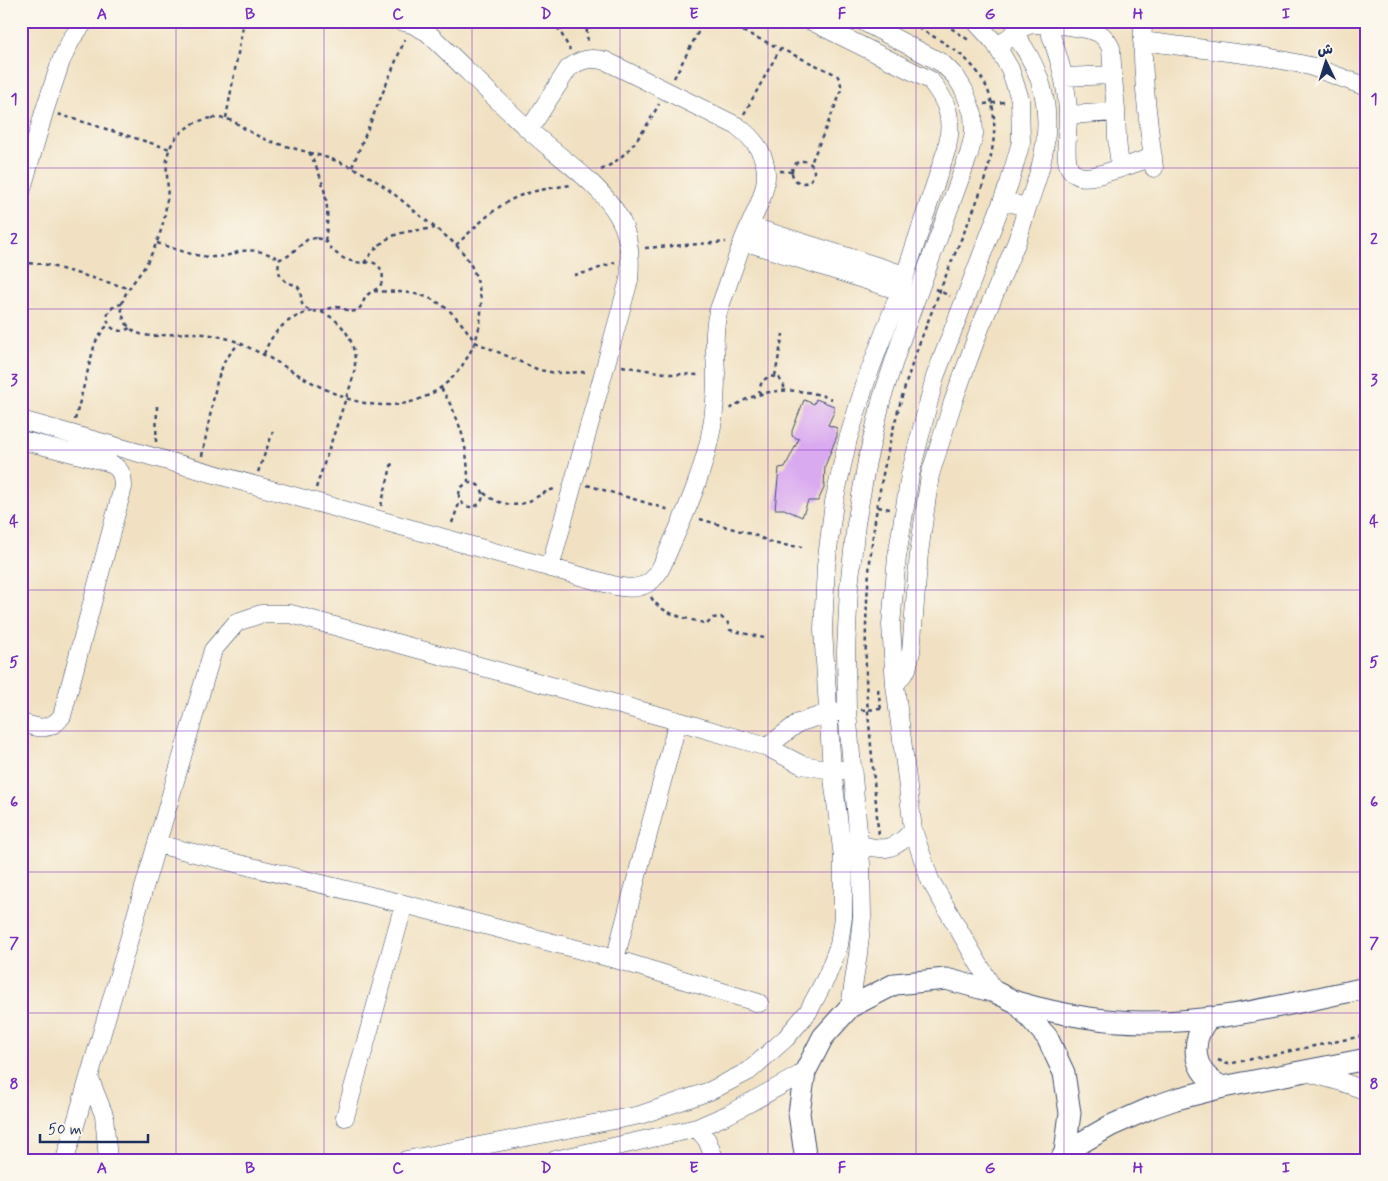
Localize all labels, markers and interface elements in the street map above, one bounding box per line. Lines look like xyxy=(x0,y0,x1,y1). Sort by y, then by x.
text: A xyxy=(97,4,107,25)
text: B xyxy=(245,4,255,25)
text: C xyxy=(392,4,404,25)
text: D xyxy=(540,4,552,25)
text: E xyxy=(689,4,699,25)
text: F xyxy=(838,4,847,25)
text: G xyxy=(985,4,996,25)
text: H xyxy=(1133,4,1144,25)
text: I xyxy=(1282,4,1291,25)
north arrow xyxy=(1300,38,1350,88)
text: ش xyxy=(1317,41,1333,60)
text: 1 xyxy=(10,89,18,110)
text: 1 xyxy=(1370,89,1378,110)
text: 2 xyxy=(10,229,18,250)
text: 2 xyxy=(1370,229,1378,250)
text: 3 xyxy=(10,370,18,391)
text: 3 xyxy=(1370,370,1378,391)
text: 4 xyxy=(9,511,19,532)
text: 4 xyxy=(1369,511,1379,532)
text: 5 xyxy=(9,652,19,673)
text: 5 xyxy=(1369,652,1379,673)
text: 6 xyxy=(10,792,18,813)
text: 6 xyxy=(1370,792,1378,813)
text: 7 xyxy=(9,933,19,954)
text: 7 xyxy=(1369,933,1379,954)
text: 8 xyxy=(9,1074,19,1095)
text: 8 xyxy=(1369,1074,1379,1095)
scale bar xyxy=(40,1111,148,1143)
text: 50 m xyxy=(48,1120,82,1140)
text: A xyxy=(97,1158,107,1179)
text: B xyxy=(245,1158,255,1179)
text: C xyxy=(392,1158,404,1179)
text: D xyxy=(540,1158,552,1179)
text: E xyxy=(689,1158,699,1179)
text: F xyxy=(838,1158,847,1179)
text: G xyxy=(985,1158,996,1179)
text: H xyxy=(1133,1158,1144,1179)
text: I xyxy=(1282,1158,1291,1179)

